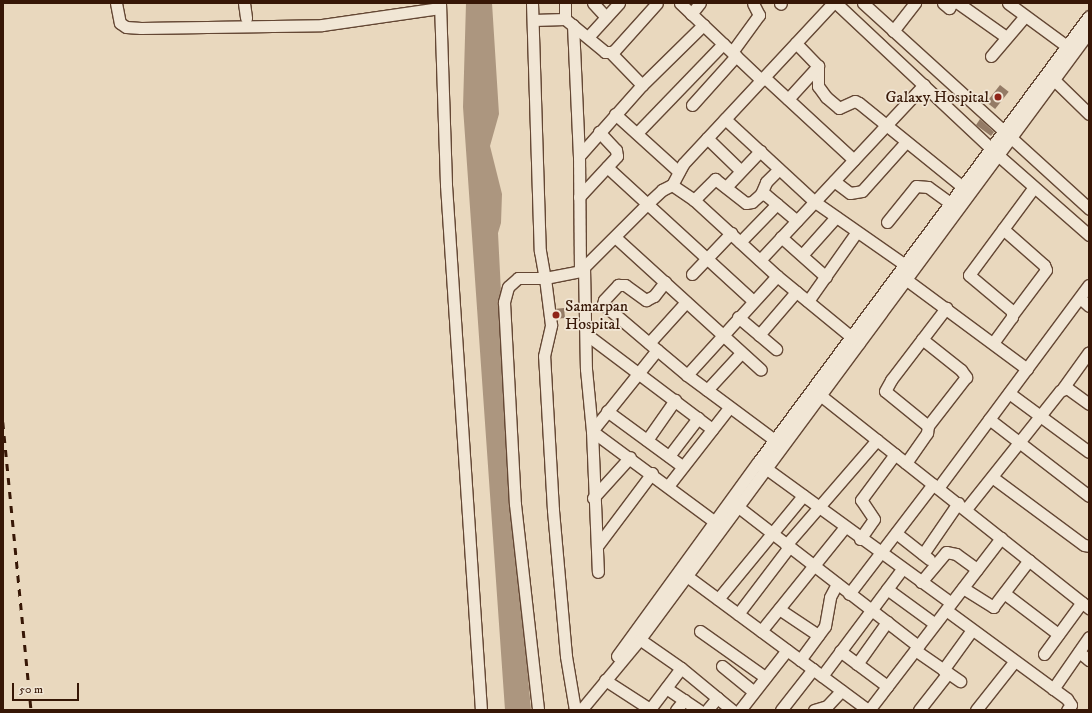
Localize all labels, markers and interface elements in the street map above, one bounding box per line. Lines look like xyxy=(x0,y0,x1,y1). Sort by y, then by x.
place label: Galaxy Hospital xyxy=(885,87,989,107)
marker: Galaxy Hospital xyxy=(992,91,1004,103)
place label: Samarpan Hospital xyxy=(565,296,628,334)
marker: Samarpan Hospital xyxy=(550,309,562,321)
scale bar xyxy=(14,675,81,701)
text: 50 m xyxy=(19,682,43,697)

